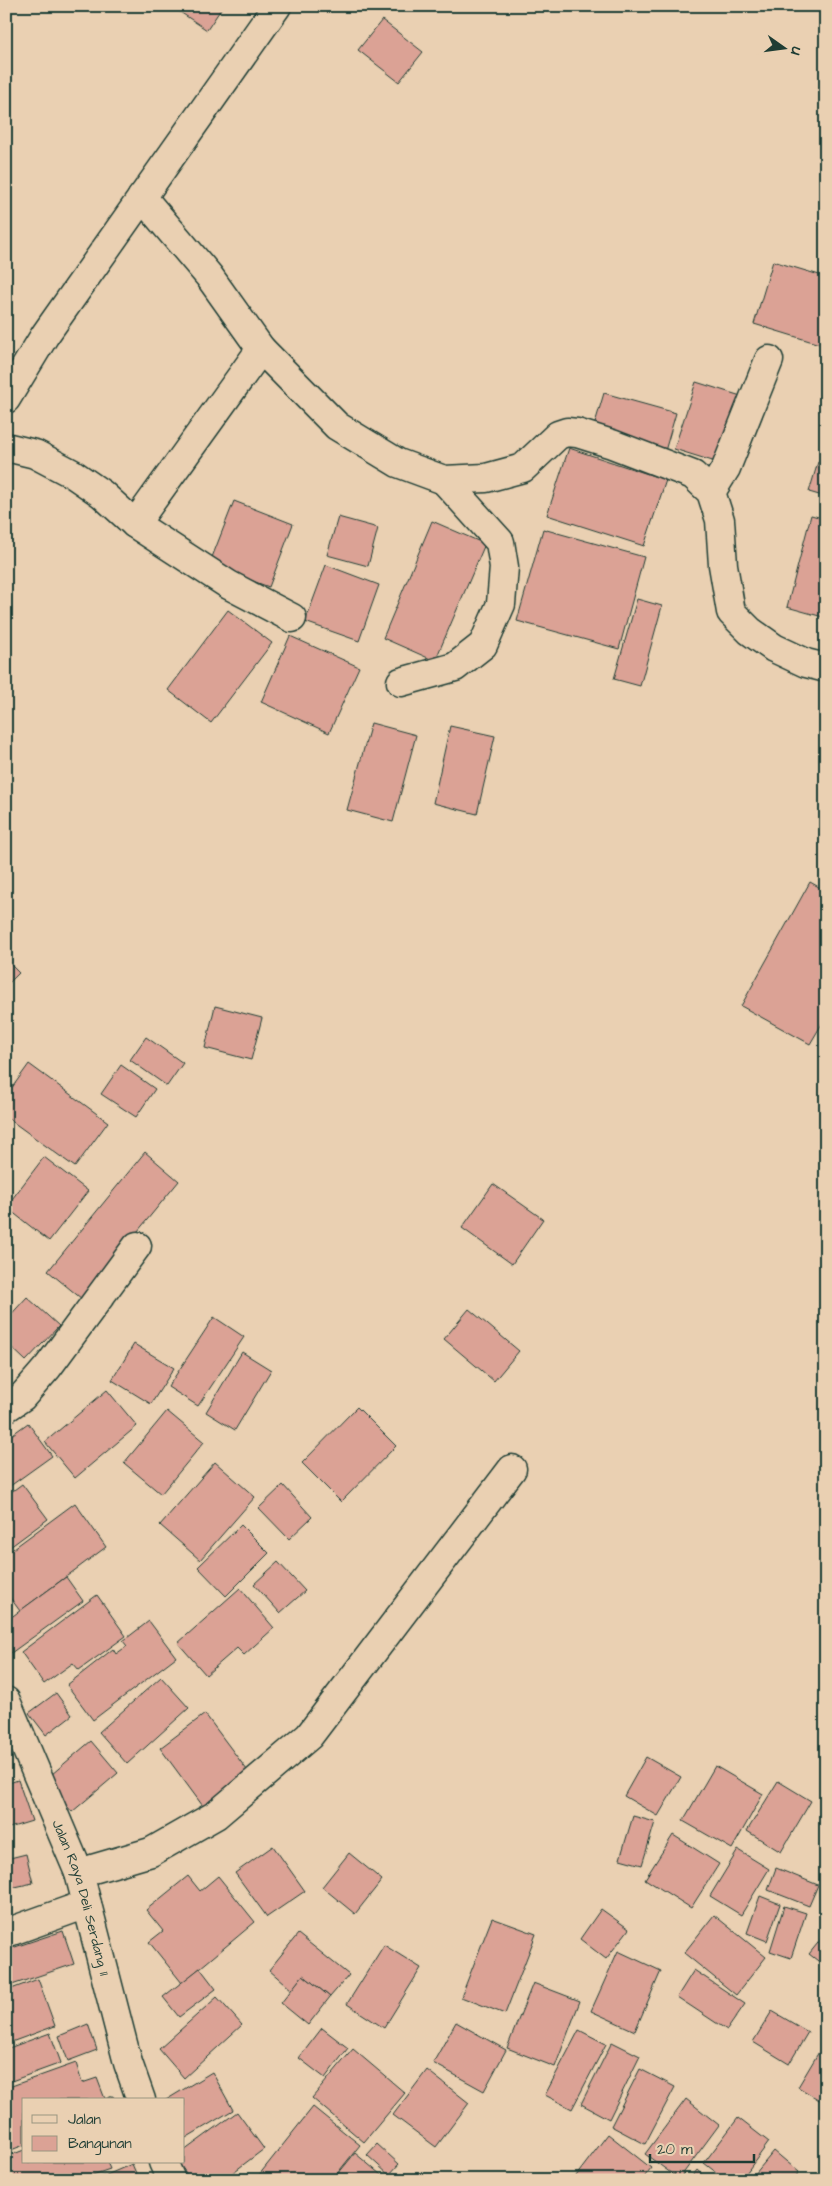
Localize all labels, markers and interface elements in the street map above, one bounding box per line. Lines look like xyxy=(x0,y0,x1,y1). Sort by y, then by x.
north arrow xyxy=(760,22,810,72)
text: U xyxy=(785,45,806,57)
street label: Jalan Raya Deli Serdang 11 xyxy=(47,1817,114,1978)
legend xyxy=(22,2098,185,2164)
text: Jalan xyxy=(68,2109,102,2130)
scale bar xyxy=(650,2131,753,2163)
text: Bangunan xyxy=(68,2133,132,2155)
text: 20 m xyxy=(657,2139,693,2160)

